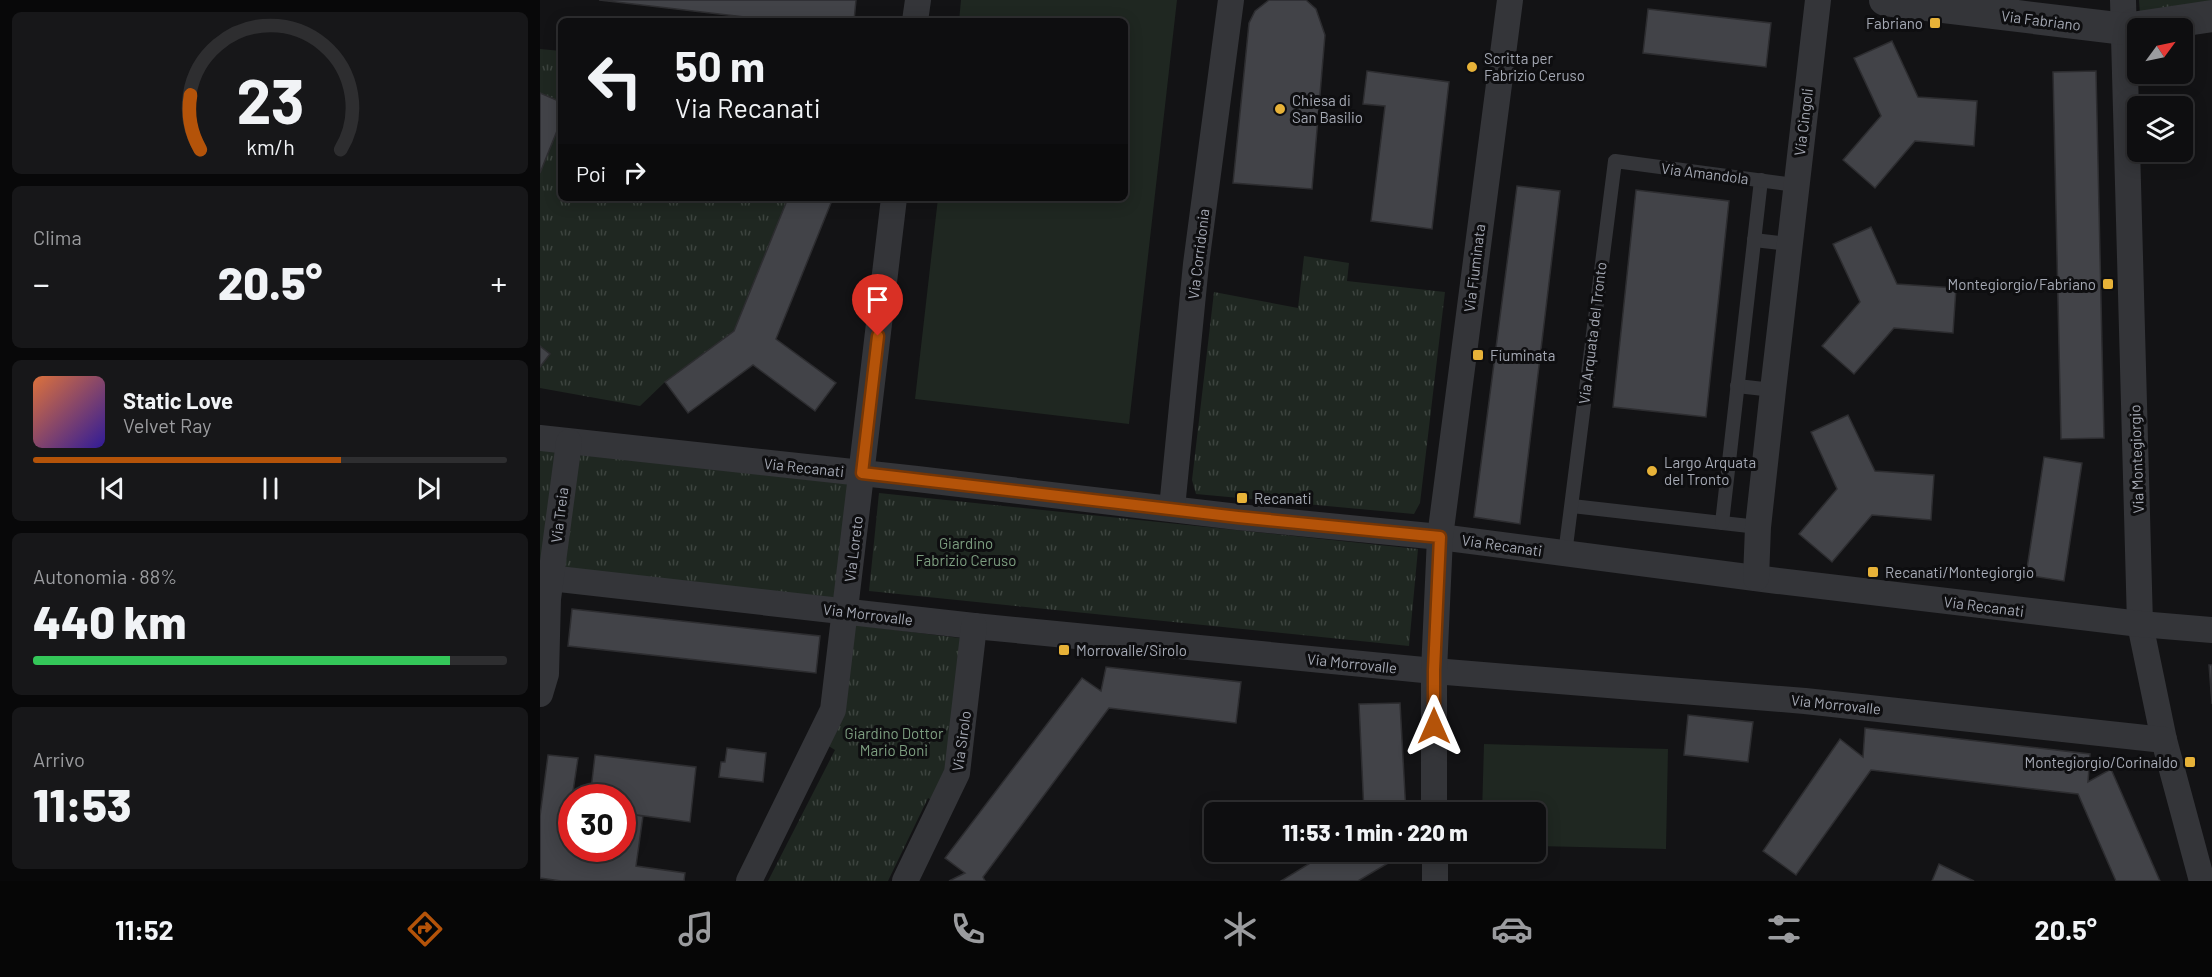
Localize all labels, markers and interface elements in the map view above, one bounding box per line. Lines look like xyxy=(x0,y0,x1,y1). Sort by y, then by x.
street label: Via Fabriano xyxy=(2000,6,2082,34)
place label: Fabriano xyxy=(1866,14,1923,32)
marker: Fabriano xyxy=(1928,16,1942,30)
north arrow xyxy=(2127,18,2193,84)
map controls xyxy=(2127,18,2193,162)
text: 50 m xyxy=(675,40,765,90)
icon: left xyxy=(576,42,654,120)
place label: Scritta per Fabrizio Ceruso xyxy=(1484,49,1585,84)
marker: Scritta per Fabrizio Ceruso xyxy=(1465,60,1479,74)
text: 23 xyxy=(236,62,304,136)
street label: Via Cingoli xyxy=(1790,87,1816,157)
text: Via Recanati xyxy=(675,91,821,123)
place label: Chiesa di San Basilio xyxy=(1292,91,1363,126)
button: layers xyxy=(2127,96,2193,162)
marker: Chiesa di San Basilio xyxy=(1273,102,1287,116)
text: km/h xyxy=(246,134,294,159)
icon: right xyxy=(618,156,651,189)
street label: Via Amandola xyxy=(1660,159,1750,187)
text: Poi xyxy=(576,160,606,186)
street label: Via Corridonia xyxy=(1184,208,1212,300)
street label: Via Fiuminata xyxy=(1460,223,1488,313)
text: Clima xyxy=(33,225,82,249)
text: 20.5° xyxy=(218,255,322,309)
street label: Via Arquata del Tronto xyxy=(1574,261,1610,405)
text: − xyxy=(33,263,50,303)
text: + xyxy=(491,263,507,303)
pin xyxy=(852,274,903,336)
place label: Montegiorgio/Fabriano xyxy=(1947,275,2096,293)
marker: Montegiorgio/Fabriano xyxy=(2101,277,2115,291)
icon: arrive xyxy=(861,283,894,316)
place label: Fiuminata xyxy=(1490,346,1555,364)
marker: Fiuminata xyxy=(1471,348,1485,362)
text: Static Love xyxy=(123,387,233,413)
street label: Via Montegiorgio xyxy=(2125,404,2147,514)
text: Velvet Ray xyxy=(123,413,212,437)
place label: Largo Arquata del Tronto xyxy=(1664,453,1756,488)
street label: Via Recanati xyxy=(763,454,845,480)
marker: Largo Arquata del Tronto xyxy=(1645,464,1659,478)
icon: previous xyxy=(96,472,129,505)
icon: pause xyxy=(254,472,287,505)
icon: next xyxy=(412,472,445,505)
street label: Via Treia xyxy=(547,486,571,544)
place label: Recanati xyxy=(1254,489,1312,507)
marker: Recanati xyxy=(1235,491,1249,505)
street label: Via Loreto xyxy=(840,515,866,583)
street label: Via Recanati xyxy=(1461,530,1543,560)
park label: Giardino Fabrizio Ceruso xyxy=(916,534,1016,569)
place label: Recanati/Montegiorgio xyxy=(1885,563,2034,581)
text: Autonomia · 88% xyxy=(33,564,177,588)
marker: Recanati/Montegiorgio xyxy=(1866,565,1880,579)
street label: Via Recanati xyxy=(1943,592,2025,620)
text: 440 km xyxy=(33,594,186,648)
street label: Via Morrovalle xyxy=(822,600,914,628)
place label: Morrovalle/Sirolo xyxy=(1076,641,1187,659)
marker: Morrovalle/Sirolo xyxy=(1057,643,1071,657)
street label: Via Morrovalle xyxy=(1306,649,1398,677)
street label: Via Morrovalle xyxy=(1790,690,1882,718)
position arrow xyxy=(1402,694,1466,758)
street label: Via Sirolo xyxy=(948,709,974,773)
park label: Giardino Dottor Mario Boni xyxy=(845,724,944,759)
text: Arrivo xyxy=(33,747,85,771)
place label: Montegiorgio/Corinaldo xyxy=(2025,753,2178,771)
marker: Montegiorgio/Corinaldo xyxy=(2183,755,2197,769)
text: 11:53 xyxy=(33,777,131,831)
speed limit sign: 30 xyxy=(558,784,636,862)
text: 11:53 · 1 min · 220 m xyxy=(1282,819,1468,845)
icon: directions xyxy=(404,908,446,950)
icon: music xyxy=(675,908,717,950)
icon: phone xyxy=(947,908,989,950)
icon: climate xyxy=(1219,908,1261,950)
icon: car xyxy=(1491,908,1533,950)
icon: filters xyxy=(1763,908,1805,950)
text: 11:52 xyxy=(115,913,174,945)
text: 20.5° xyxy=(2035,913,2097,945)

